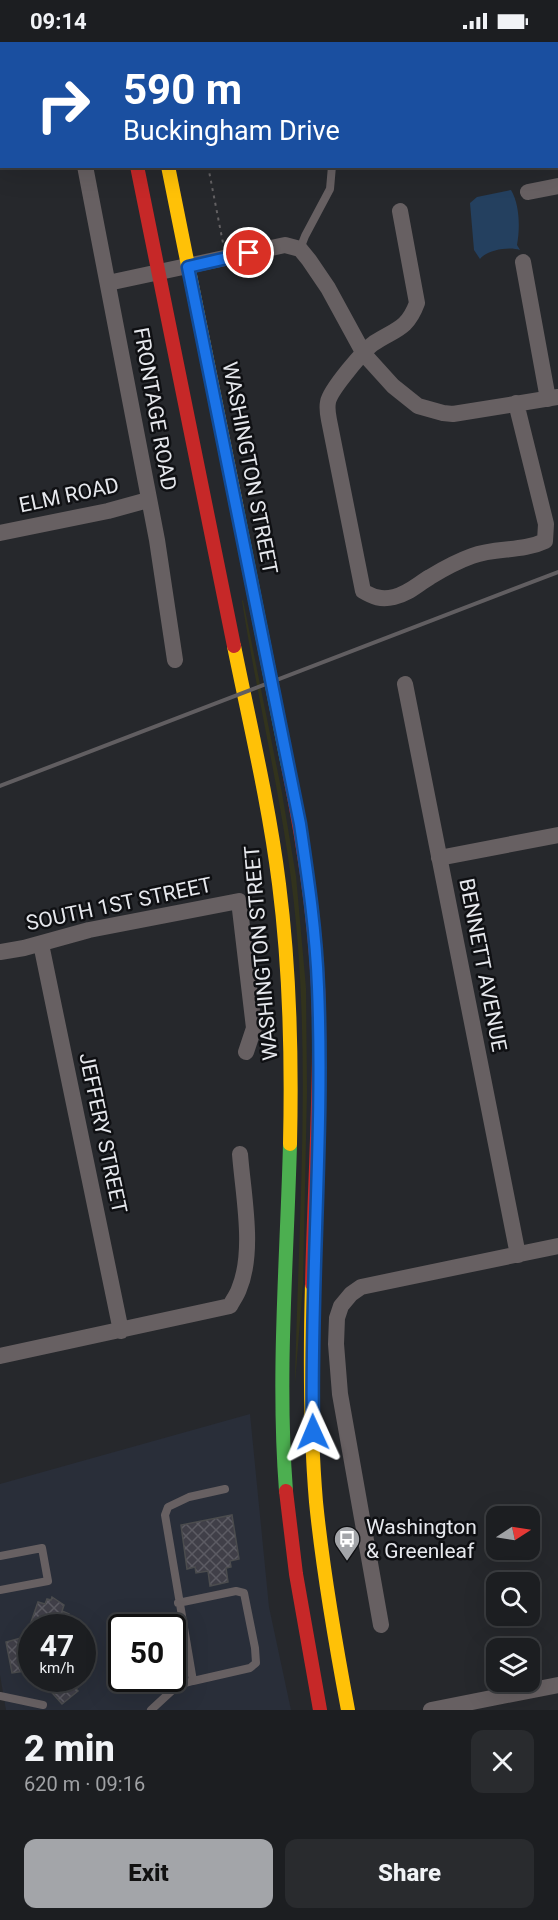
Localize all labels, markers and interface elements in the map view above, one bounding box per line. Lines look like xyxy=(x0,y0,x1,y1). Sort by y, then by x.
text: 09:14 xyxy=(30,9,87,34)
text: 590 m xyxy=(123,65,242,114)
icon: right xyxy=(24,66,102,144)
text: Buckingham Drive xyxy=(123,115,340,147)
pin xyxy=(223,227,274,278)
icon: arrive xyxy=(232,236,265,269)
street label: FRONTAGE ROAD xyxy=(129,326,181,492)
street label: WASHINGTON STREET xyxy=(218,360,282,577)
street label: ELM ROAD xyxy=(17,473,121,517)
street label: WASHINGTON STREET xyxy=(240,844,282,1062)
street label: SOUTH 1ST STREET xyxy=(24,872,215,935)
street label: BENNETT AVENUE xyxy=(454,876,512,1054)
street label: JEFFERY STREET xyxy=(74,1051,132,1216)
position arrow xyxy=(281,1400,345,1464)
north arrow xyxy=(486,1506,540,1560)
map controls xyxy=(486,1506,540,1692)
place label: Washington & Greenleaf xyxy=(366,1515,477,1563)
bus stop icon: Washington & Greenleaf xyxy=(332,1524,362,1562)
button: search xyxy=(486,1572,540,1626)
speed limit sign: 50 xyxy=(108,1614,186,1692)
text: 47 xyxy=(40,1628,74,1663)
button: layers xyxy=(486,1638,540,1692)
text: km/h xyxy=(39,1659,75,1677)
text: 2 min xyxy=(24,1728,115,1770)
button: close xyxy=(471,1730,534,1793)
text: 620 m · 09:16 xyxy=(24,1772,145,1796)
button: Exit xyxy=(24,1839,273,1908)
button: Share xyxy=(285,1839,534,1908)

